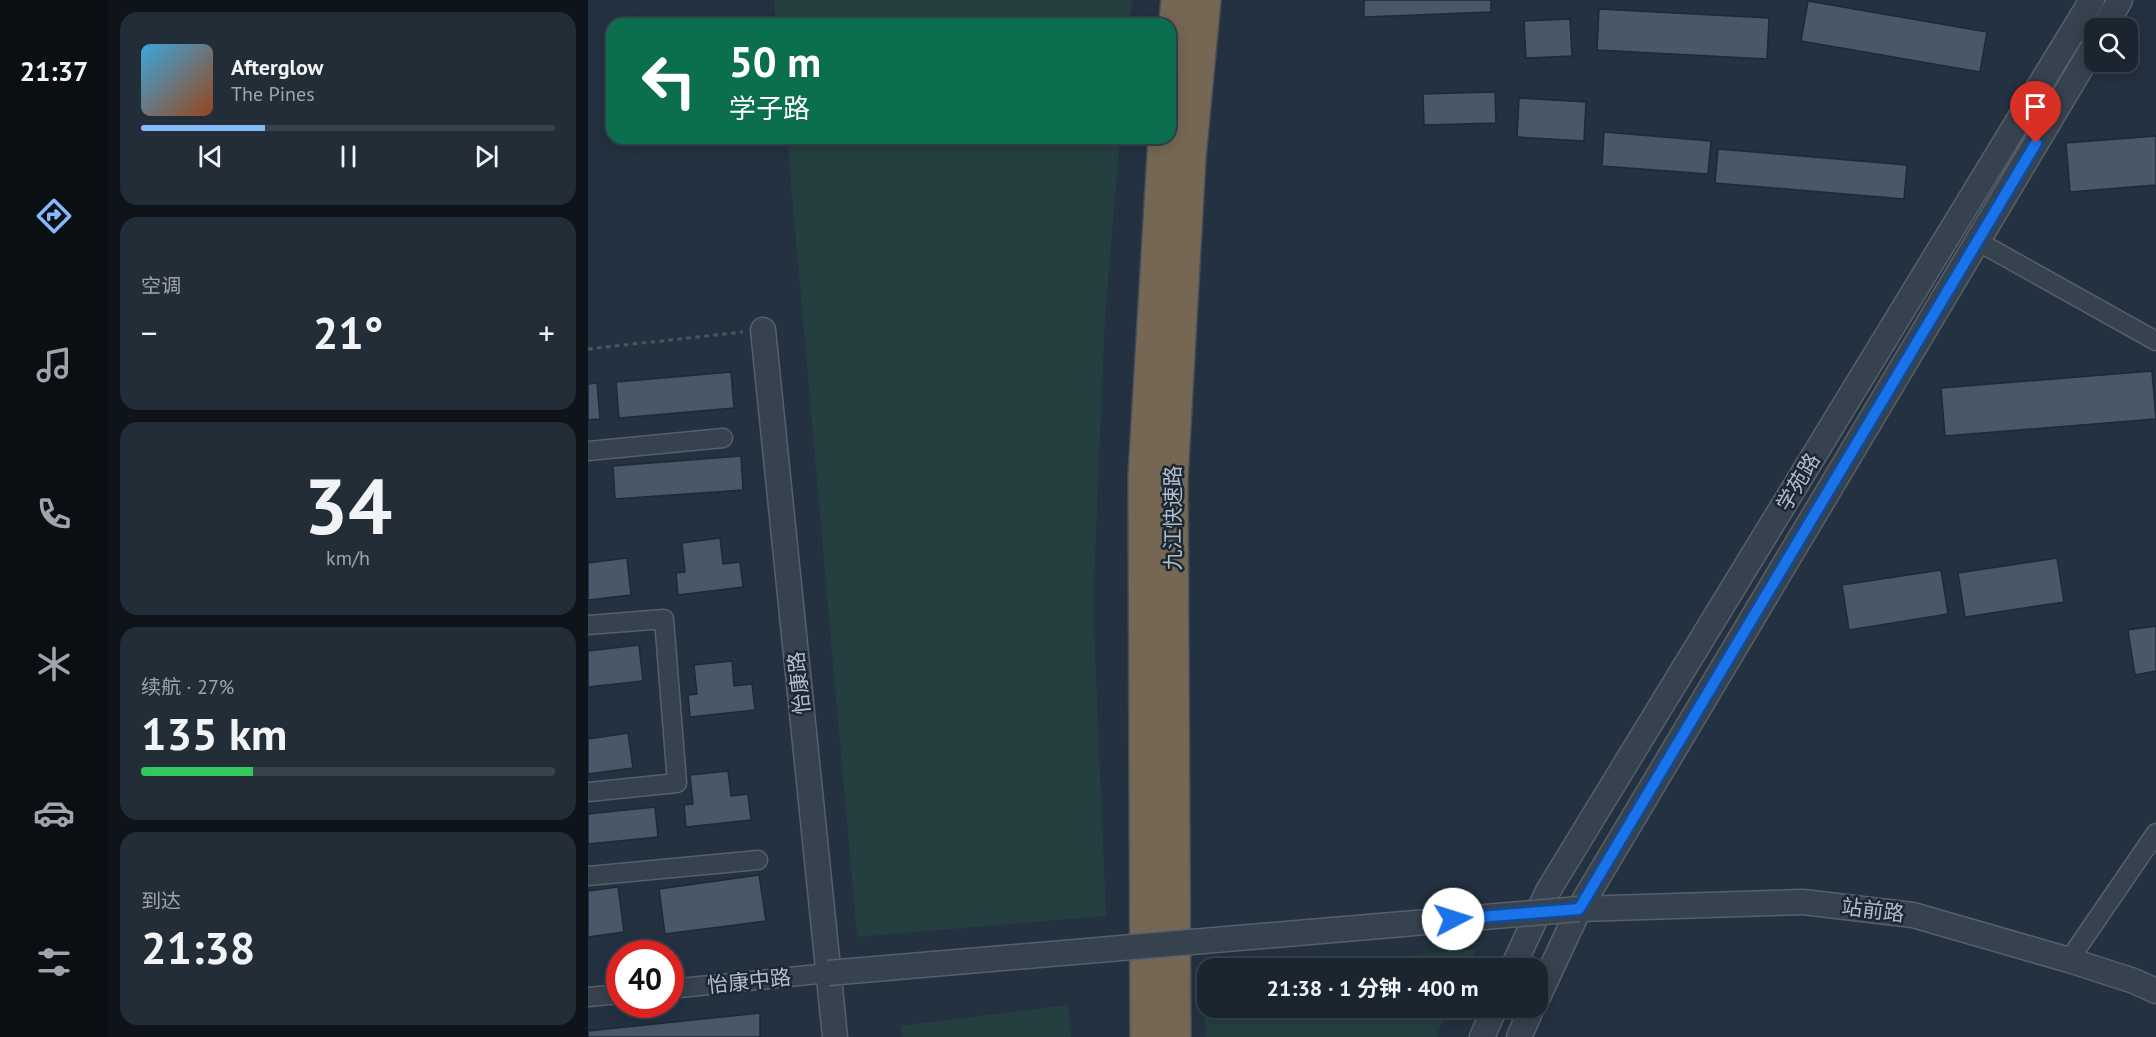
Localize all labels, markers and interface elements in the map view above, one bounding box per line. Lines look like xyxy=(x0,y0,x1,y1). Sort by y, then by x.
map controls xyxy=(2084,18,2138,72)
button: search xyxy=(2084,18,2138,72)
text: 50 m xyxy=(729,34,821,89)
icon: left xyxy=(630,42,708,120)
text: Afterglow xyxy=(231,53,323,81)
text: 21:37 xyxy=(20,54,88,88)
text: The Pines xyxy=(231,81,315,107)
pin xyxy=(2010,81,2061,143)
icon: arrive xyxy=(2019,90,2052,123)
text: 学子路 xyxy=(729,91,810,125)
icon: previous xyxy=(194,140,227,173)
icon: pause xyxy=(332,140,365,173)
icon: next xyxy=(470,140,503,173)
icon: directions xyxy=(33,195,75,237)
text: 空调 xyxy=(141,273,181,299)
text: 21° xyxy=(313,303,383,361)
text: − xyxy=(141,311,158,354)
text: + xyxy=(538,311,555,354)
icon: music xyxy=(33,344,75,386)
street label: 学苑路 xyxy=(1770,448,1826,516)
text: 34 xyxy=(304,455,392,556)
street label: 九江快速路 xyxy=(1159,466,1186,571)
icon: phone xyxy=(33,493,75,535)
text: km/h xyxy=(326,545,370,571)
icon: climate xyxy=(33,643,75,685)
street label: 怡康路 xyxy=(782,650,816,716)
text: 续航 · 27% xyxy=(141,674,234,700)
text: 135 km xyxy=(141,704,287,762)
icon: car xyxy=(33,792,75,834)
position arrow xyxy=(1421,887,1485,951)
text: 到达 xyxy=(141,888,181,914)
street label: 站前路 xyxy=(1840,893,1906,927)
text: 21:38 xyxy=(141,918,255,976)
speed limit sign: 40 xyxy=(606,940,684,1018)
icon: filters xyxy=(33,941,75,983)
street label: 怡康中路 xyxy=(706,963,792,999)
text: 21:38 · 1 分钟 · 400 m xyxy=(1267,974,1478,1002)

